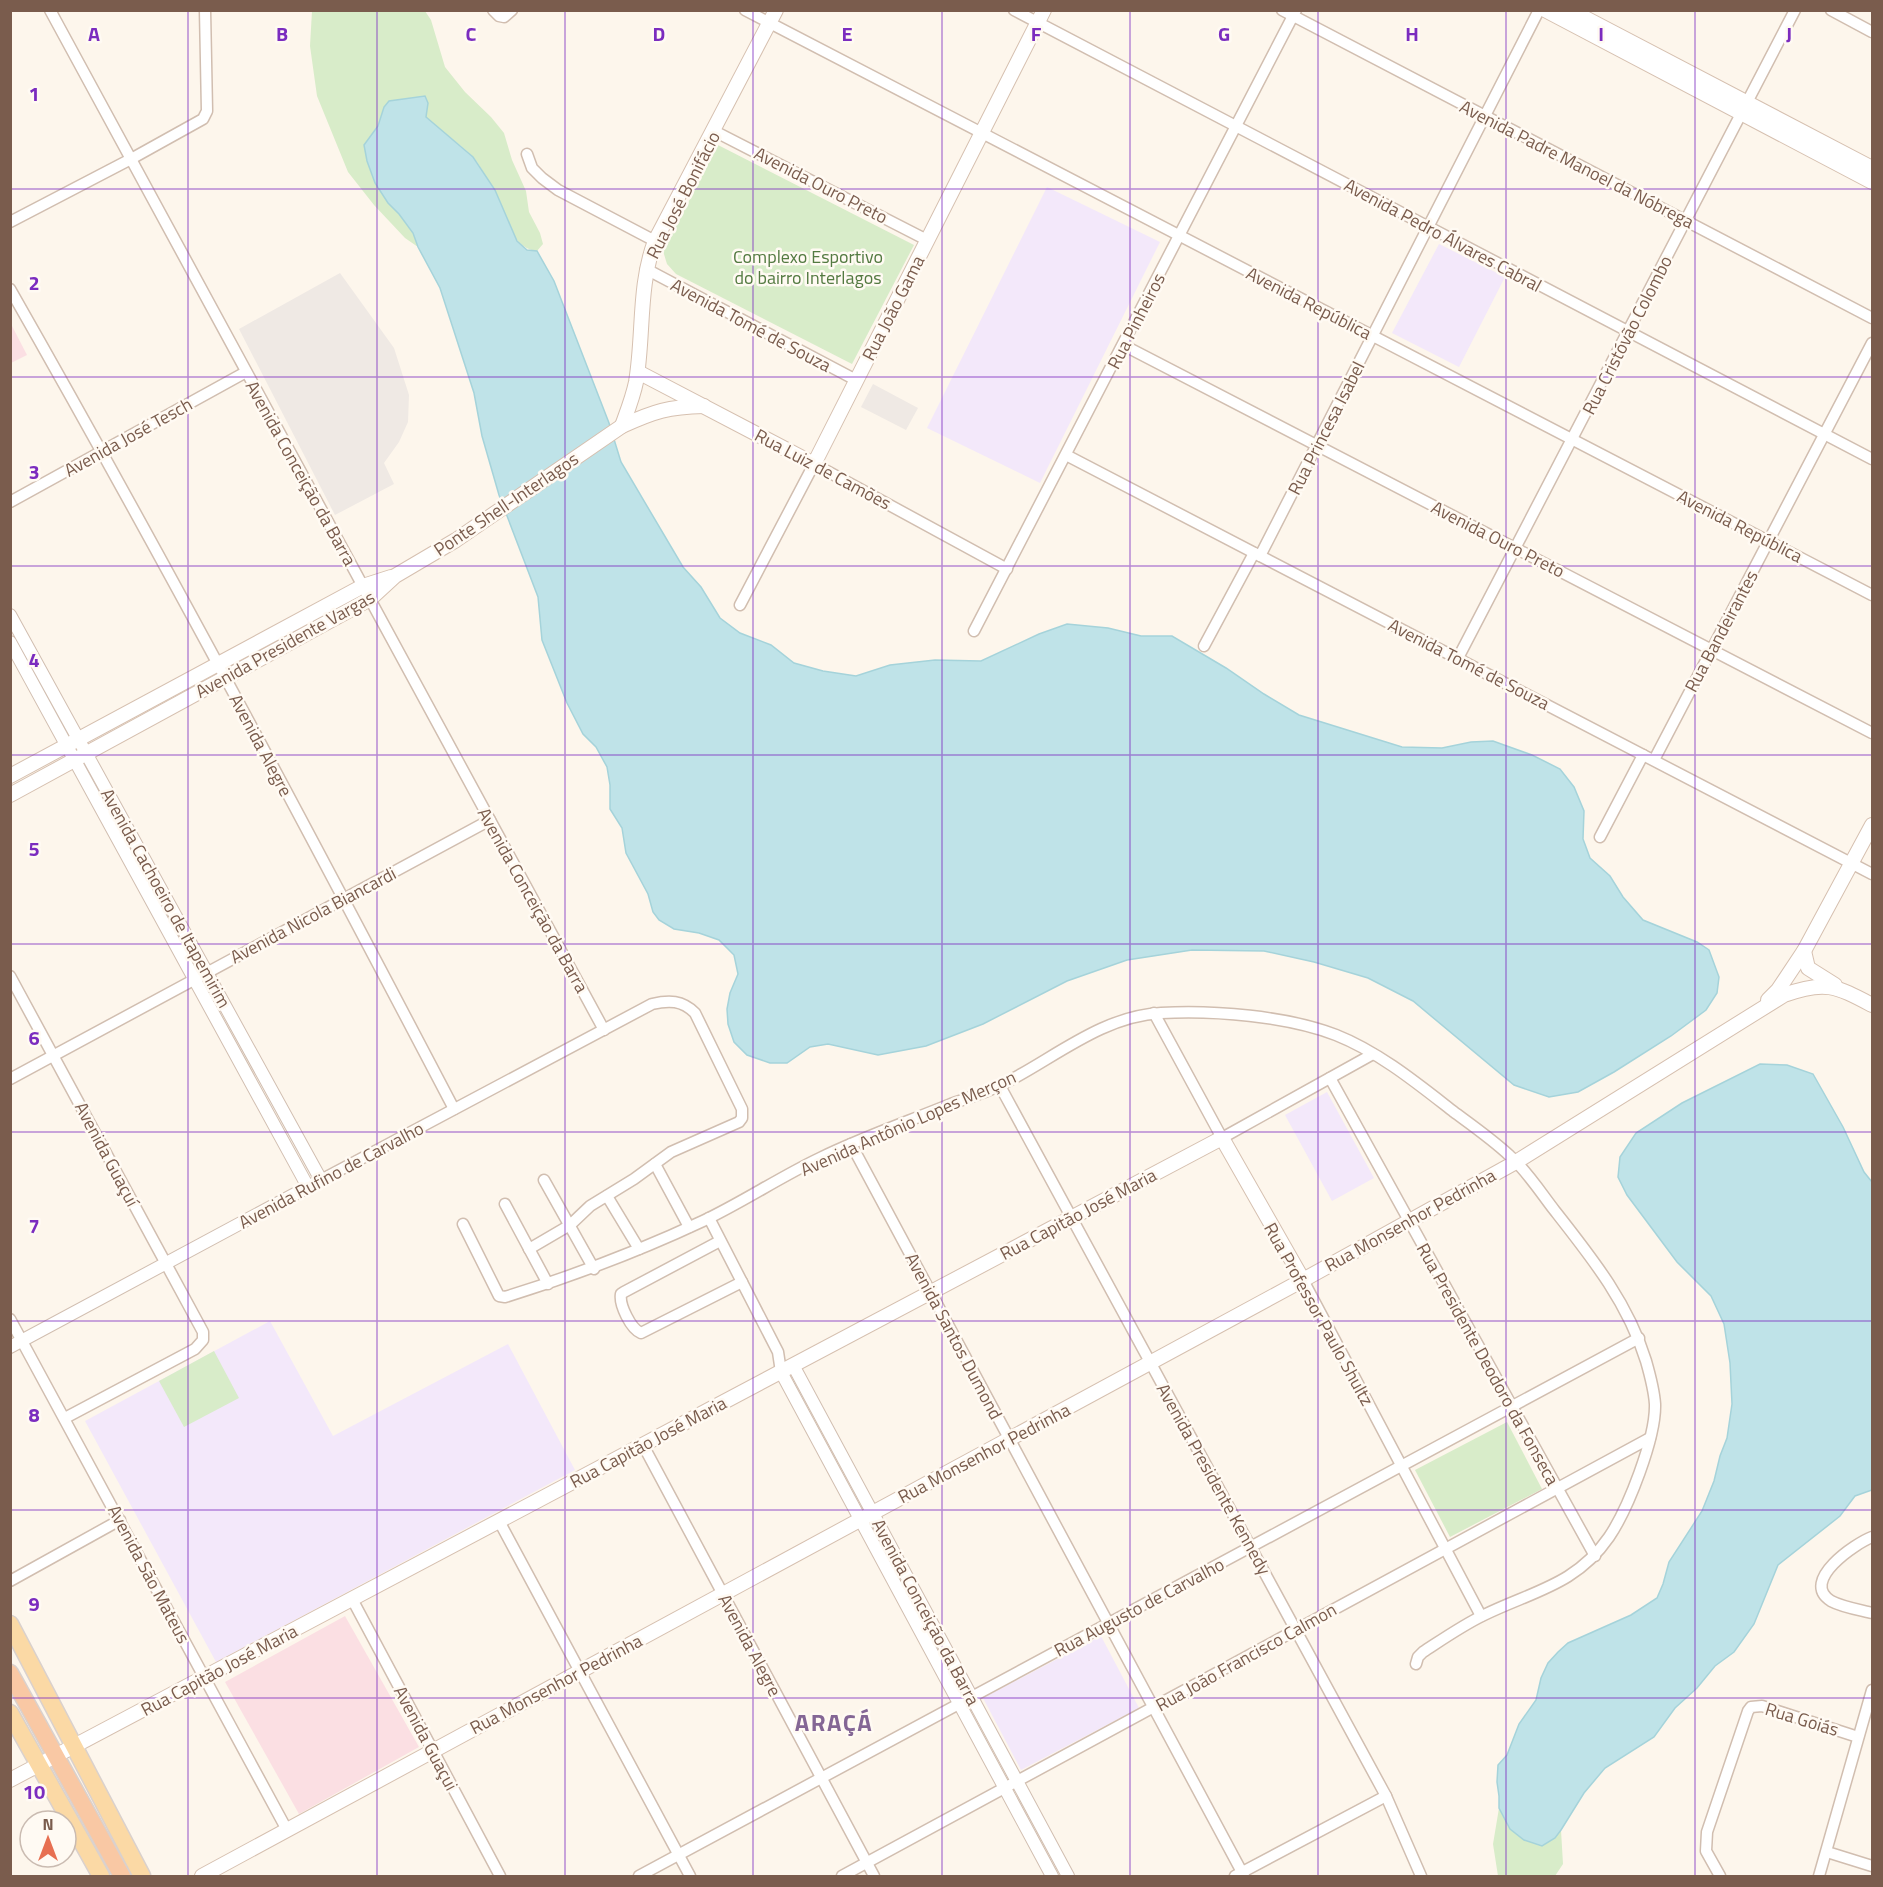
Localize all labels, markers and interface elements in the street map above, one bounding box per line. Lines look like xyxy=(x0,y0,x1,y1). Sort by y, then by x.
text: A xyxy=(88,18,100,49)
text: B xyxy=(276,18,288,49)
text: C xyxy=(466,18,477,49)
text: D xyxy=(653,18,665,49)
text: E xyxy=(841,18,853,49)
text: F xyxy=(1031,18,1042,49)
text: G xyxy=(1218,18,1230,49)
text: H xyxy=(1405,18,1419,49)
text: I xyxy=(1598,18,1604,49)
text: J xyxy=(1786,18,1792,49)
text: 1 xyxy=(28,78,40,109)
street label: Avenida Padre Manoel da Nóbrega xyxy=(1455,93,1699,235)
street label: Rua José Bonifácio xyxy=(639,126,727,264)
street label: Avenida Ouro Preto xyxy=(750,140,892,230)
street label: Avenida Pedro Álvares Cabral xyxy=(1339,171,1547,299)
park label: Complexo Esportivo do bairro Interlagos xyxy=(733,243,883,291)
street label: Rua João Gama xyxy=(855,251,931,365)
street label: Rua Cristóvão Colombo xyxy=(1575,251,1679,419)
street label: Avenida República xyxy=(1242,260,1376,346)
text: 2 xyxy=(28,267,40,298)
street label: Rua Pinheiros xyxy=(1100,268,1172,374)
street label: Avenida Tomé de Souza xyxy=(666,271,836,379)
street label: Rua Princesa Isabel xyxy=(1281,356,1371,500)
street label: Avenida Conceição da Barra xyxy=(239,375,363,571)
street label: Avenida José Tesch xyxy=(59,391,197,483)
street label: Rua Luiz de Camões xyxy=(750,422,896,516)
street label: Ponte Shell-Interlagos xyxy=(428,445,584,563)
text: 3 xyxy=(28,456,40,487)
street label: Avenida República xyxy=(1673,483,1807,569)
street label: Avenida Ouro Preto xyxy=(1427,494,1569,584)
street label: Rua Bandeirantes xyxy=(1678,565,1764,697)
street label: Avenida Presidente Vargas xyxy=(190,583,380,705)
street label: Avenida Tomé de Souza xyxy=(1384,612,1554,716)
text: 4 xyxy=(28,644,40,675)
street label: Avenida Alegre xyxy=(223,689,299,801)
street label: Avenida Cachoeiro de Itapemirim xyxy=(94,783,238,1013)
street label: Avenida Conceição da Barra xyxy=(471,802,595,998)
text: 5 xyxy=(28,833,40,864)
street label: Avenida Nicola Biancardi xyxy=(225,860,401,970)
text: 6 xyxy=(28,1022,40,1053)
street label: Avenida Antônio Lopes Merçon xyxy=(796,1063,1020,1183)
street label: Avenida Guaçuí xyxy=(68,1097,147,1213)
street label: Avenida Rufino de Carvalho xyxy=(234,1115,428,1235)
street label: Rua Capitão José Maria xyxy=(995,1161,1161,1267)
street label: Rua Monsenhor Pedrinha xyxy=(1319,1162,1501,1278)
text: 7 xyxy=(28,1210,40,1241)
street label: Rua Professor Paulo Shultz xyxy=(1257,1218,1381,1410)
street label: Rua Presidente Deodoro da Fonseca xyxy=(1410,1238,1566,1490)
street label: Avenida Santos Dumond xyxy=(899,1248,1009,1424)
street label: Avenida Presidente Kennedy xyxy=(1150,1378,1278,1580)
street label: Rua Capitão José Maria xyxy=(565,1389,731,1495)
street label: Rua Monsenhor Pedrinha xyxy=(893,1396,1075,1510)
text: 8 xyxy=(28,1399,40,1430)
street label: Avenida São Mateus xyxy=(101,1500,197,1648)
street label: Avenida Conceição da Barra xyxy=(865,1514,987,1710)
street label: Rua Augusto de Carvalho xyxy=(1049,1551,1229,1663)
text: 9 xyxy=(28,1588,40,1619)
street label: Avenida Alegre xyxy=(712,1589,788,1701)
street label: Rua João Francisco Calmon xyxy=(1151,1596,1341,1718)
street label: Rua Capitão José Maria xyxy=(136,1617,302,1723)
street label: Rua Monsenhor Pedrinha xyxy=(465,1627,647,1741)
street label: Avenida Guaçui xyxy=(387,1681,465,1795)
street label: Rua Goiás xyxy=(1762,1695,1842,1743)
district label: ARAÇÁ xyxy=(795,1704,873,1740)
text: 10 xyxy=(23,1776,45,1807)
north arrow xyxy=(18,1809,78,1869)
text: N xyxy=(42,1812,54,1836)

